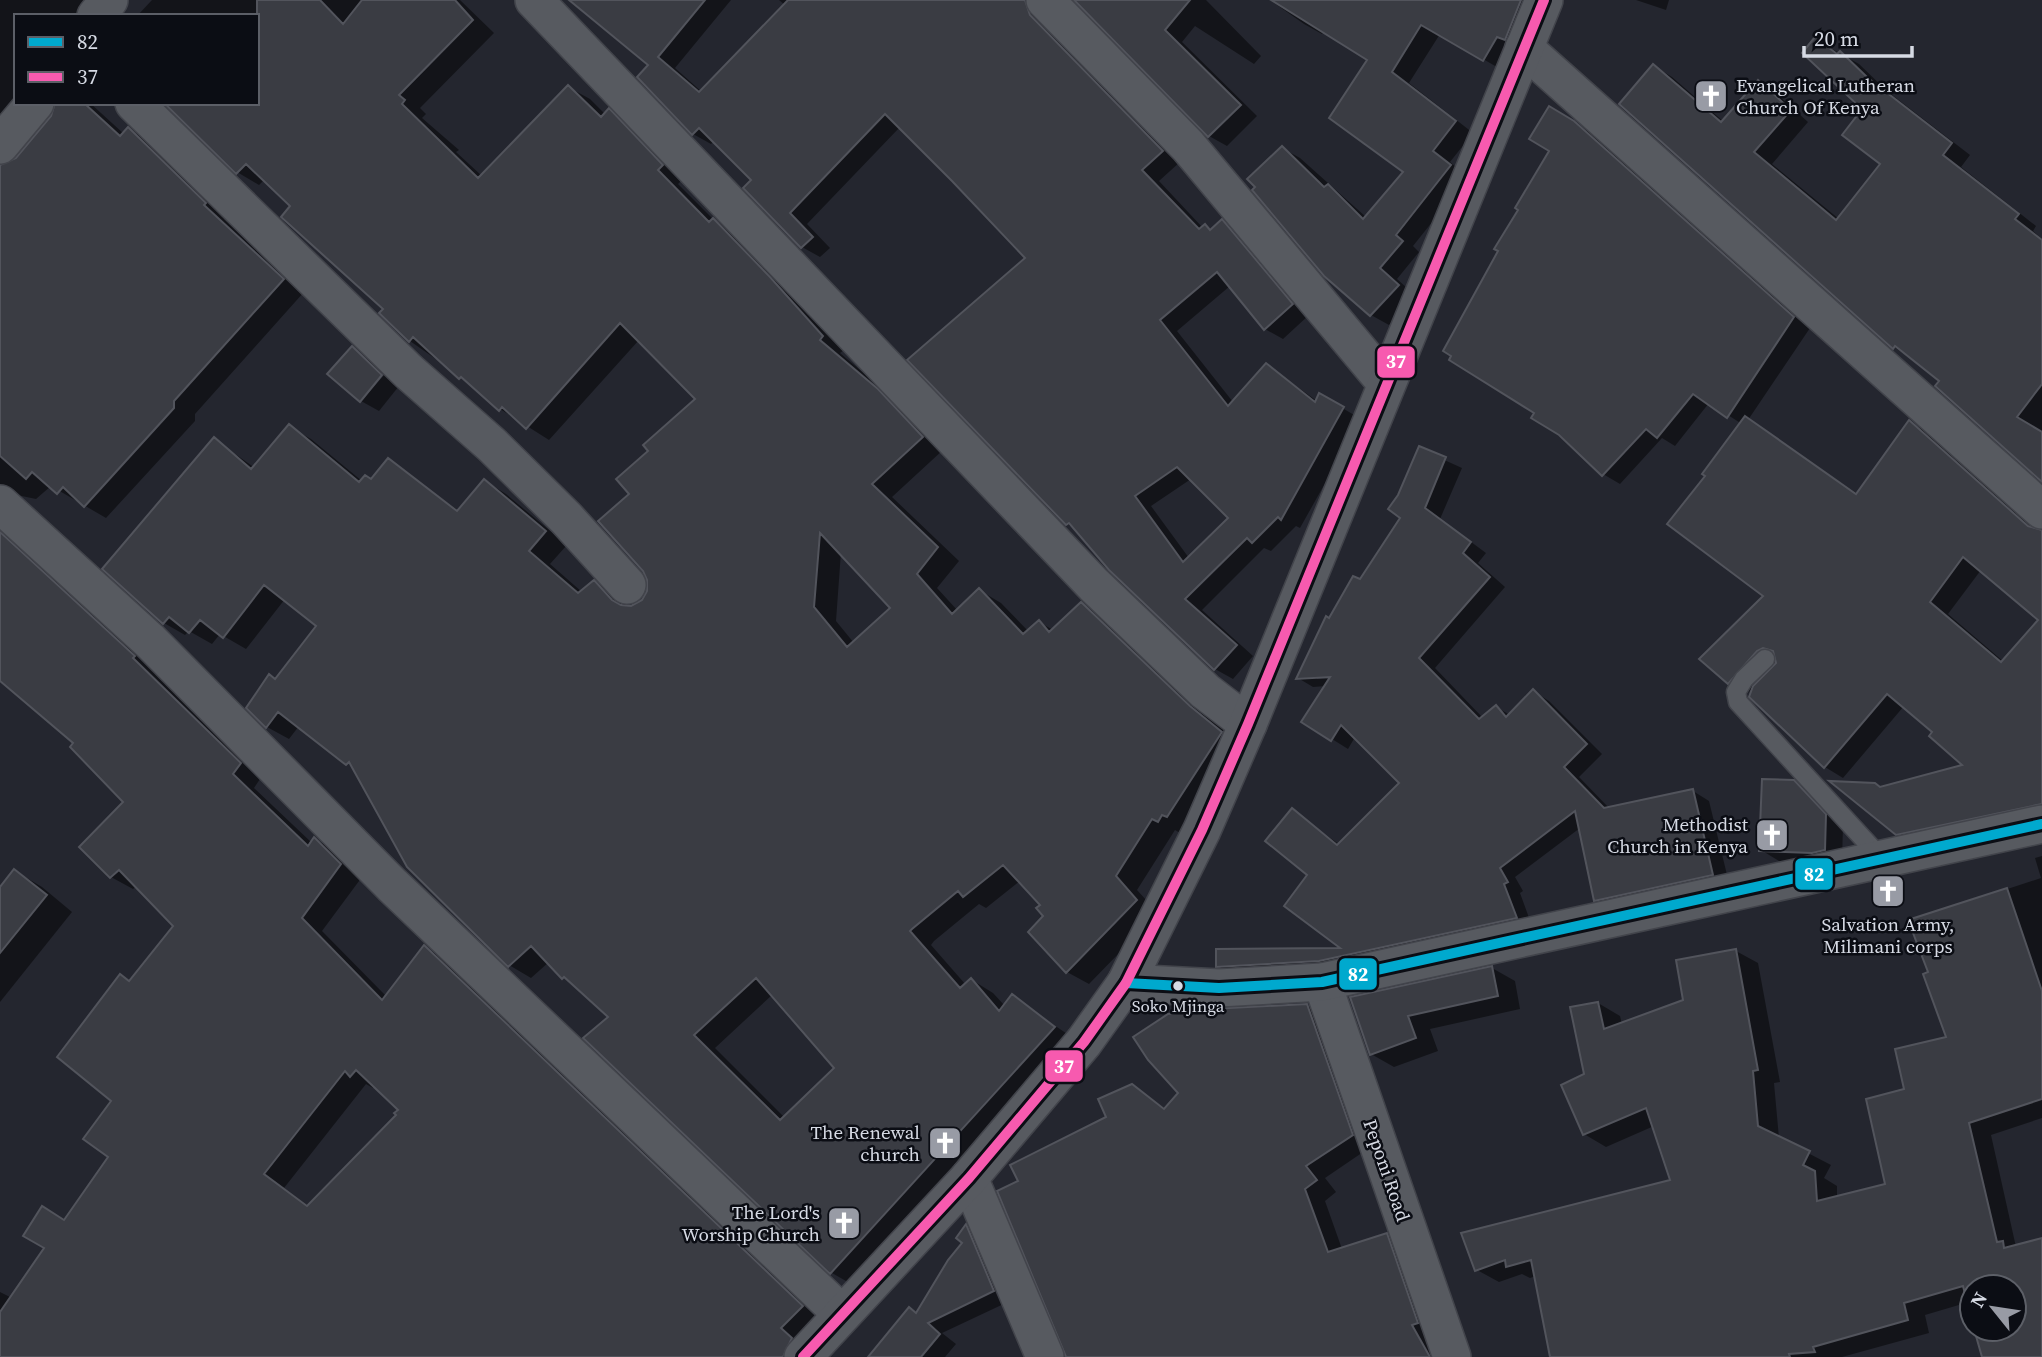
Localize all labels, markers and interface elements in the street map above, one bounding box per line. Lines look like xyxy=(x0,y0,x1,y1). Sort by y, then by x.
legend xyxy=(14,14,259,105)
scale bar xyxy=(1804,14,1912,58)
text: 20 m xyxy=(1814,24,1859,53)
text: 82 xyxy=(77,27,98,56)
text: 37 xyxy=(77,62,98,91)
place label: Evangelical Lutheran Church Of Kenya xyxy=(1736,72,1915,120)
church icon: Evangelical Lutheran Church Of Kenya xyxy=(1692,77,1730,115)
line badge: 37 xyxy=(1376,345,1416,379)
text: 37 xyxy=(1386,348,1406,374)
place label: Methodist Church in Kenya xyxy=(1607,811,1749,859)
church icon: Methodist Church in Kenya xyxy=(1753,816,1791,854)
line badge: 82 xyxy=(1794,857,1834,891)
text: 82 xyxy=(1804,861,1824,887)
church icon: Salvation Army, Milimani corps xyxy=(1869,872,1907,910)
place label: Salvation Army, Milimani corps xyxy=(1822,911,1954,959)
line badge: 82 xyxy=(1338,957,1378,991)
text: 82 xyxy=(1348,961,1368,987)
marker: Soko Mjinga xyxy=(1171,979,1185,993)
place label: Soko Mjinga xyxy=(1132,994,1225,1018)
line badge: 37 xyxy=(1044,1049,1084,1083)
text: 37 xyxy=(1054,1053,1074,1079)
street label: Peponi Road xyxy=(1357,1115,1417,1225)
place label: The Renewal church xyxy=(811,1119,920,1167)
church icon: The Renewal church xyxy=(926,1124,964,1162)
place label: The Lord's Worship Church xyxy=(682,1199,820,1247)
church icon: The Lord's Worship Church xyxy=(825,1204,863,1242)
north arrow xyxy=(1958,1273,2028,1343)
text: N xyxy=(1964,1287,1993,1312)

